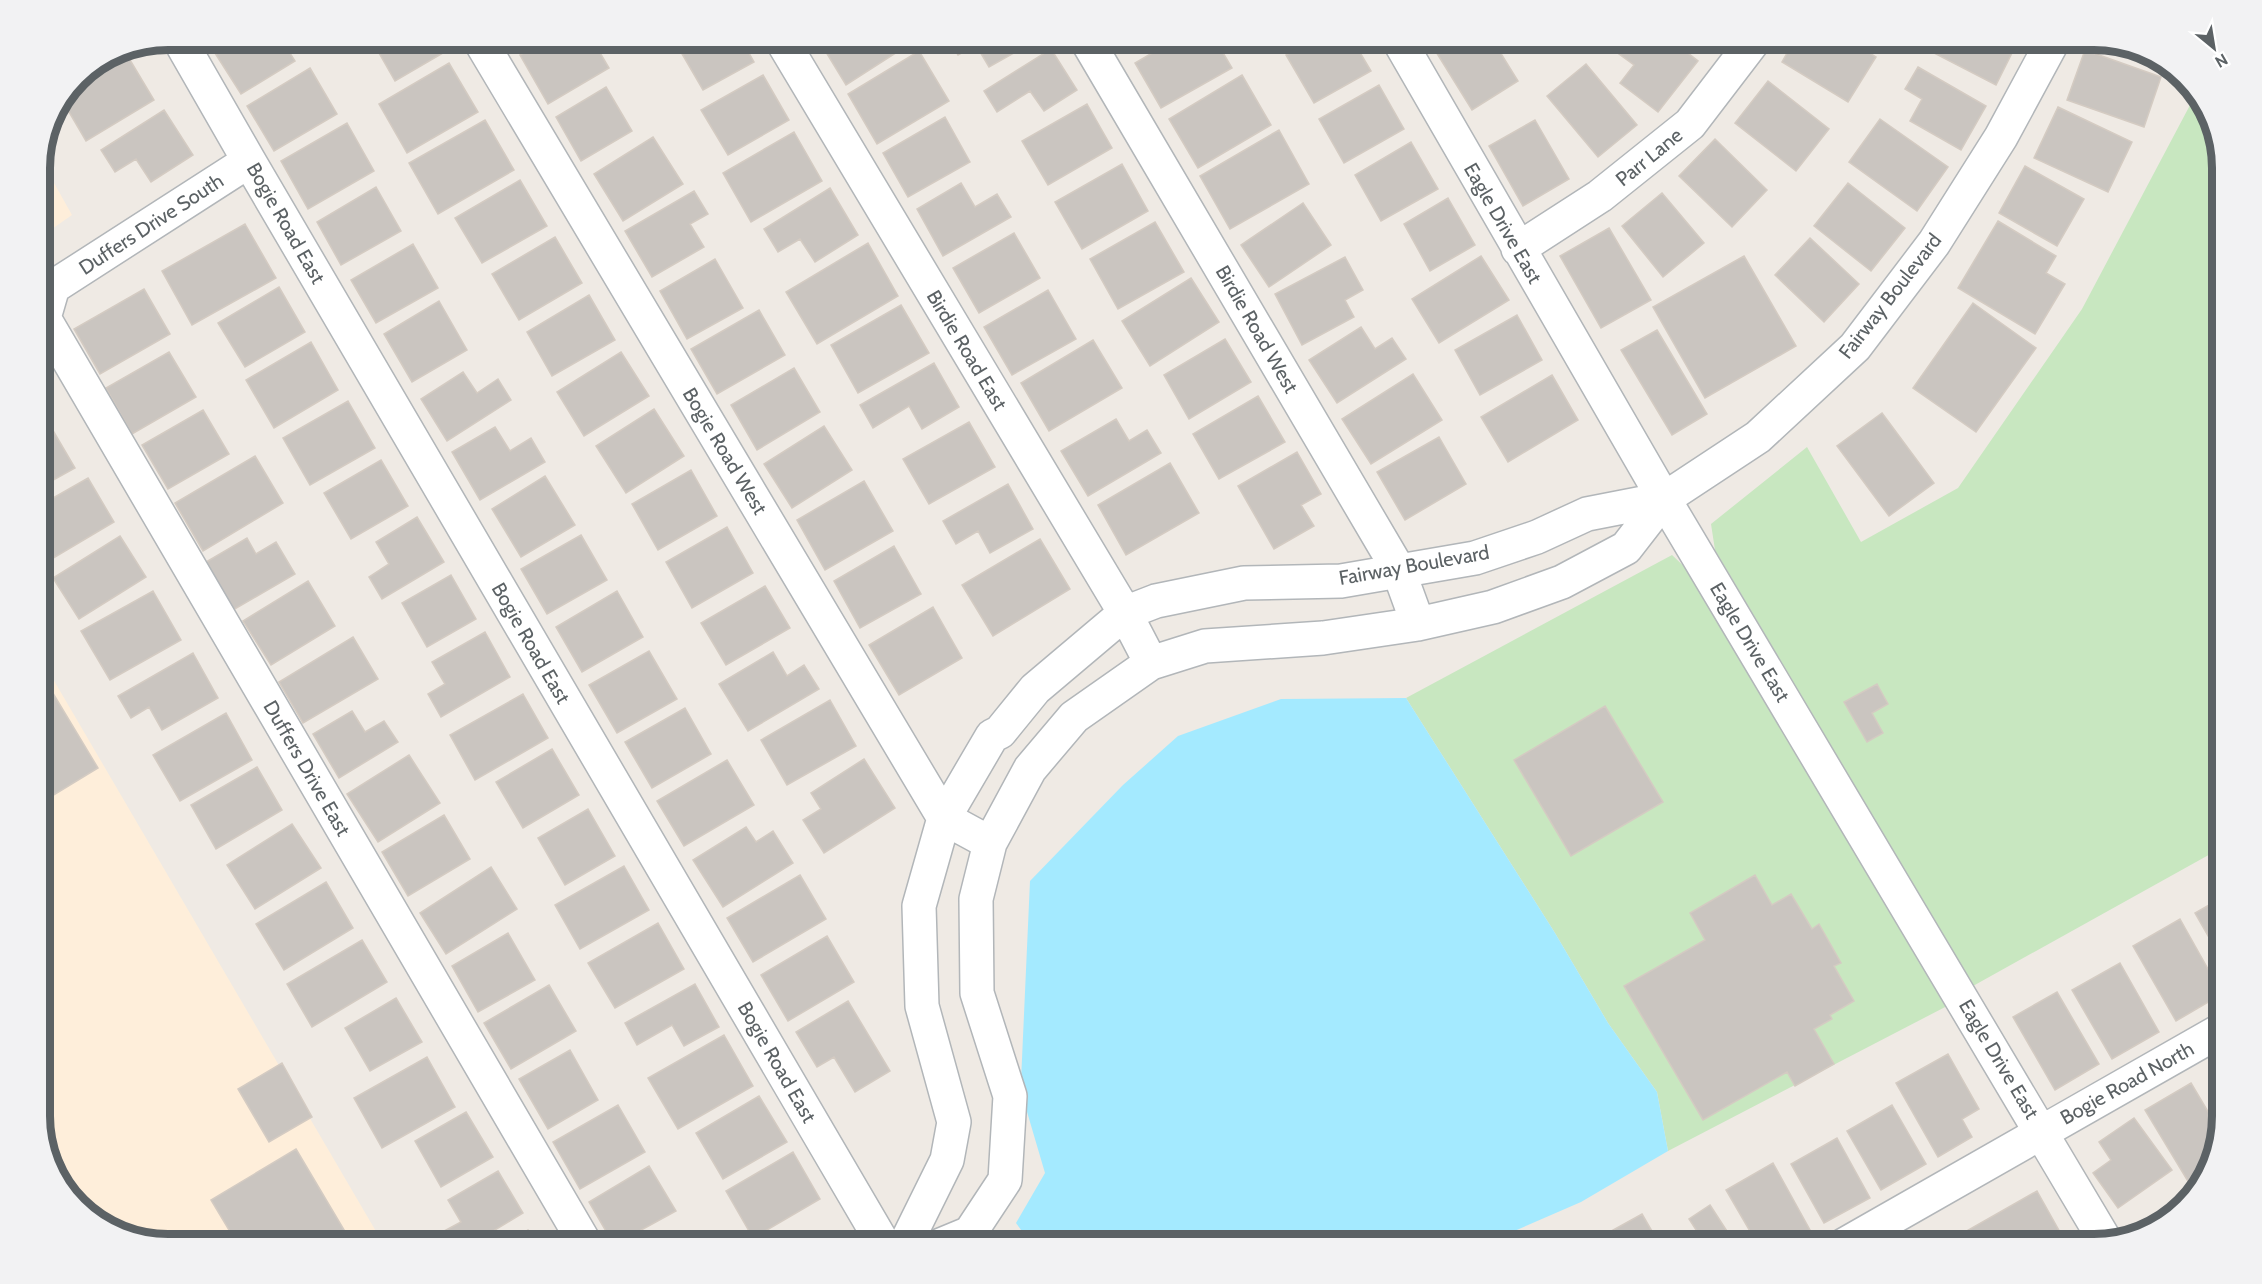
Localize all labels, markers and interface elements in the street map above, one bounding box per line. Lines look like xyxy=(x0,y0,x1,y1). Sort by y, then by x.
north arrow xyxy=(2184,18,2244,78)
text: N xyxy=(2212,50,2231,72)
street label: Parr Lane xyxy=(1611,123,1687,191)
street label: Bogie Road East xyxy=(242,158,330,288)
street label: Eagle Drive East xyxy=(1459,159,1547,288)
street label: Duffers Drive South xyxy=(74,168,228,280)
street label: Fairway Boulevard xyxy=(1834,229,1946,363)
street label: Birdie Road West xyxy=(1211,261,1303,397)
street label: Birdie Road East xyxy=(922,286,1012,415)
street label: Bogie Road West xyxy=(678,383,772,519)
street label: Fairway Boulevard xyxy=(1337,540,1491,590)
street label: Bogie Road East xyxy=(487,578,575,708)
street label: Eagle Drive East xyxy=(1705,578,1795,706)
street label: Duffers Drive East xyxy=(259,696,356,840)
street label: Eagle Drive East xyxy=(1954,995,2044,1123)
street label: Bogie Road East xyxy=(733,997,821,1127)
street label: Bogie Road North xyxy=(2056,1036,2198,1130)

